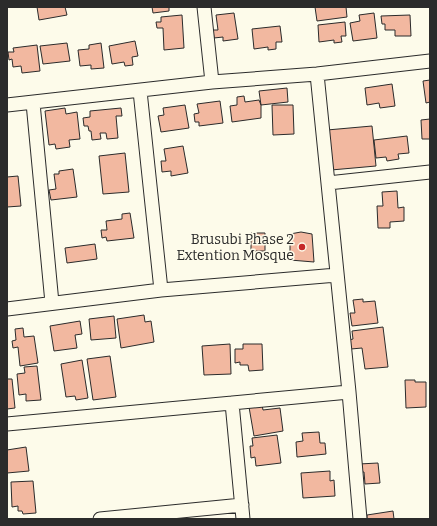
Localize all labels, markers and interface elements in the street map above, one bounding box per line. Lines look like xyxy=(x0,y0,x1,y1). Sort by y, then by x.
place label: Brusubi Phase 2 Extention Mosque xyxy=(176,231,294,264)
marker: Brusubi Phase 2 Extention Mosque xyxy=(297,242,307,252)

